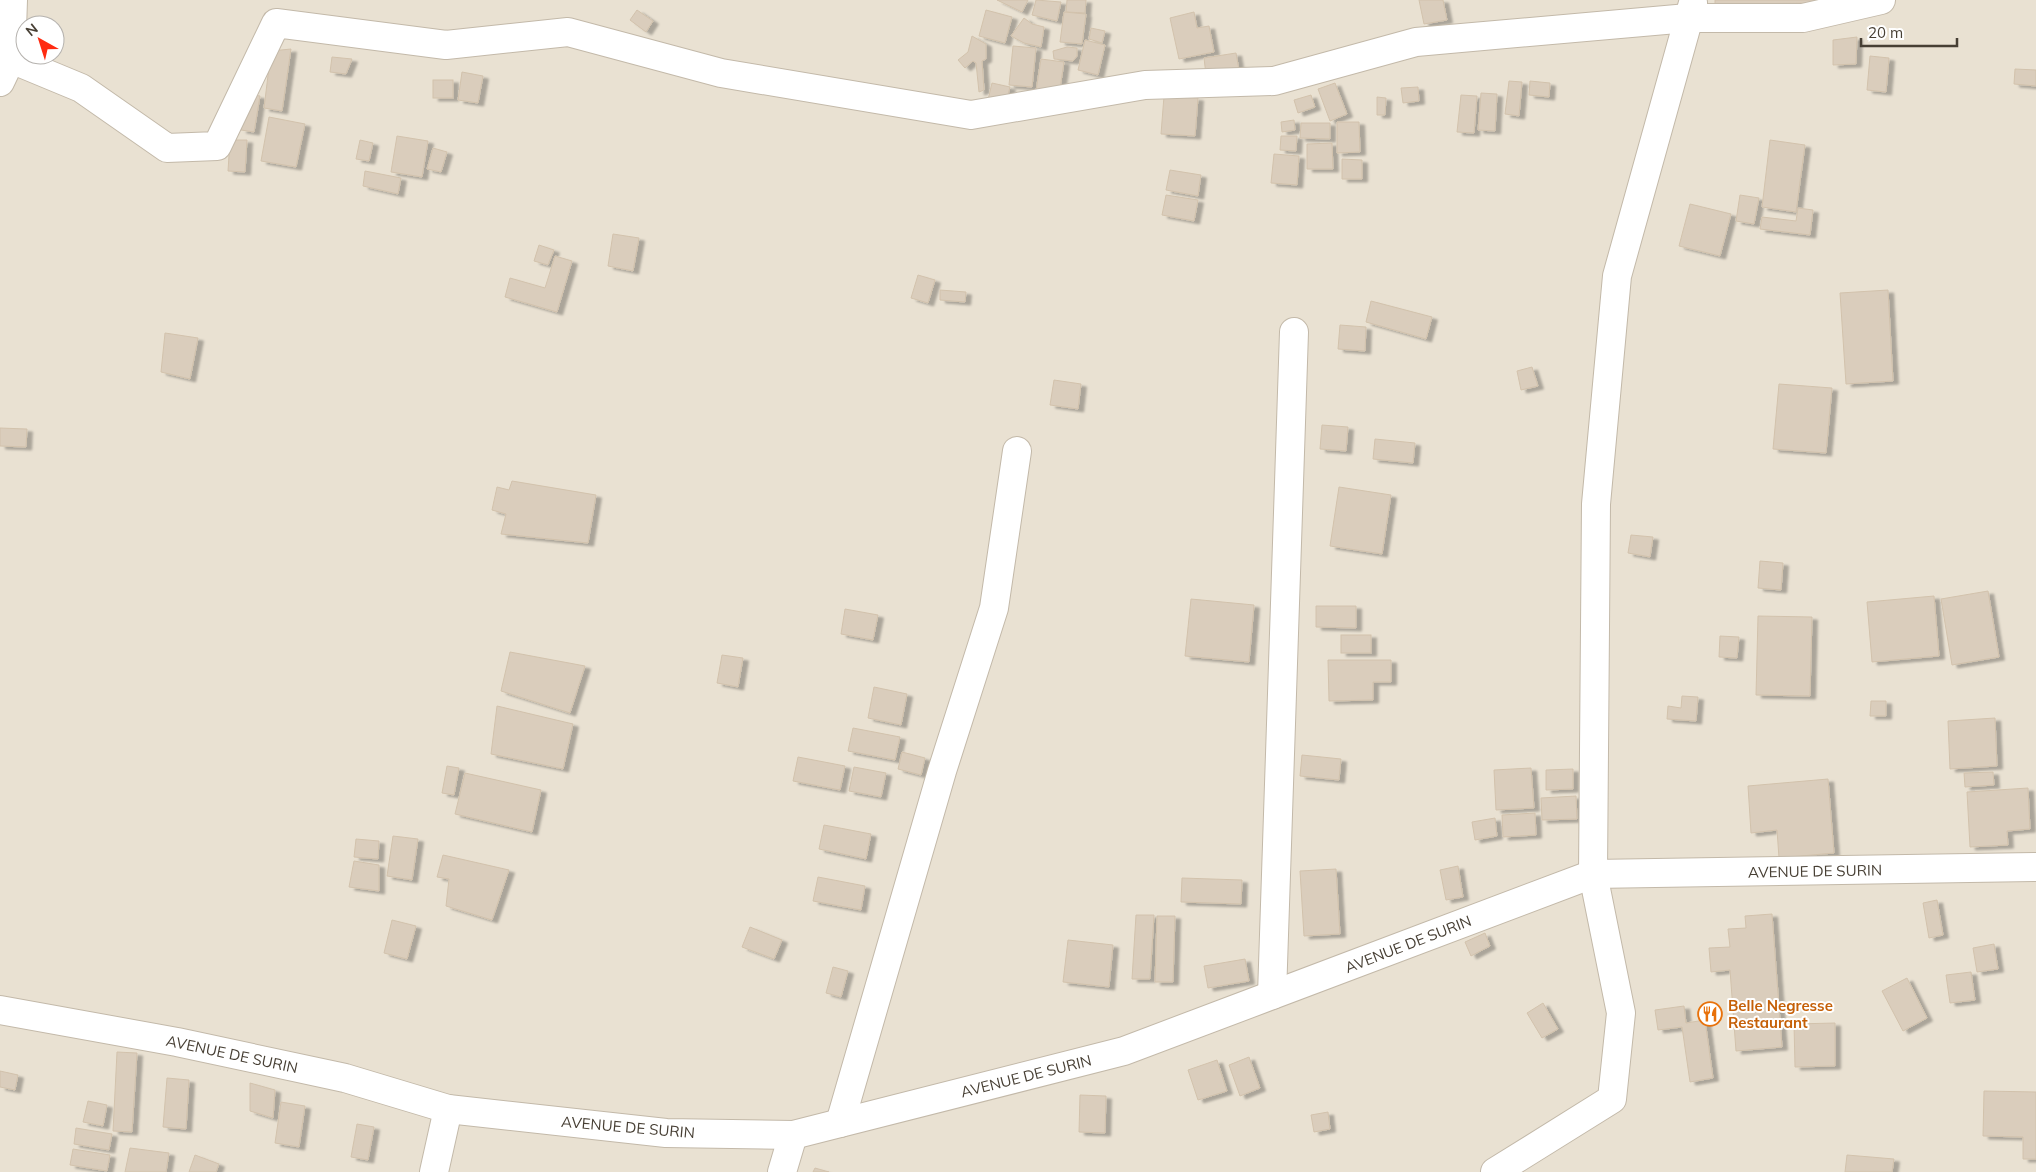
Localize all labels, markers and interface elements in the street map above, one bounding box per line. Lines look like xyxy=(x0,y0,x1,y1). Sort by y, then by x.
north arrow xyxy=(15,15,65,65)
scale bar xyxy=(1861,15,1957,47)
text: N xyxy=(22,20,42,40)
text: 20 m xyxy=(1868,23,1903,42)
street label: AVENUE DE SURIN xyxy=(1748,860,1882,882)
street label: AVENUE DE SURIN xyxy=(1342,911,1474,977)
place label: Belle Negresse Restaurant xyxy=(1728,996,1833,1032)
restaurant icon: Belle Negresse Restaurant xyxy=(1697,1001,1723,1027)
street label: AVENUE DE SURIN xyxy=(164,1031,300,1077)
street label: AVENUE DE SURIN xyxy=(959,1051,1093,1101)
street label: AVENUE DE SURIN xyxy=(560,1112,696,1142)

